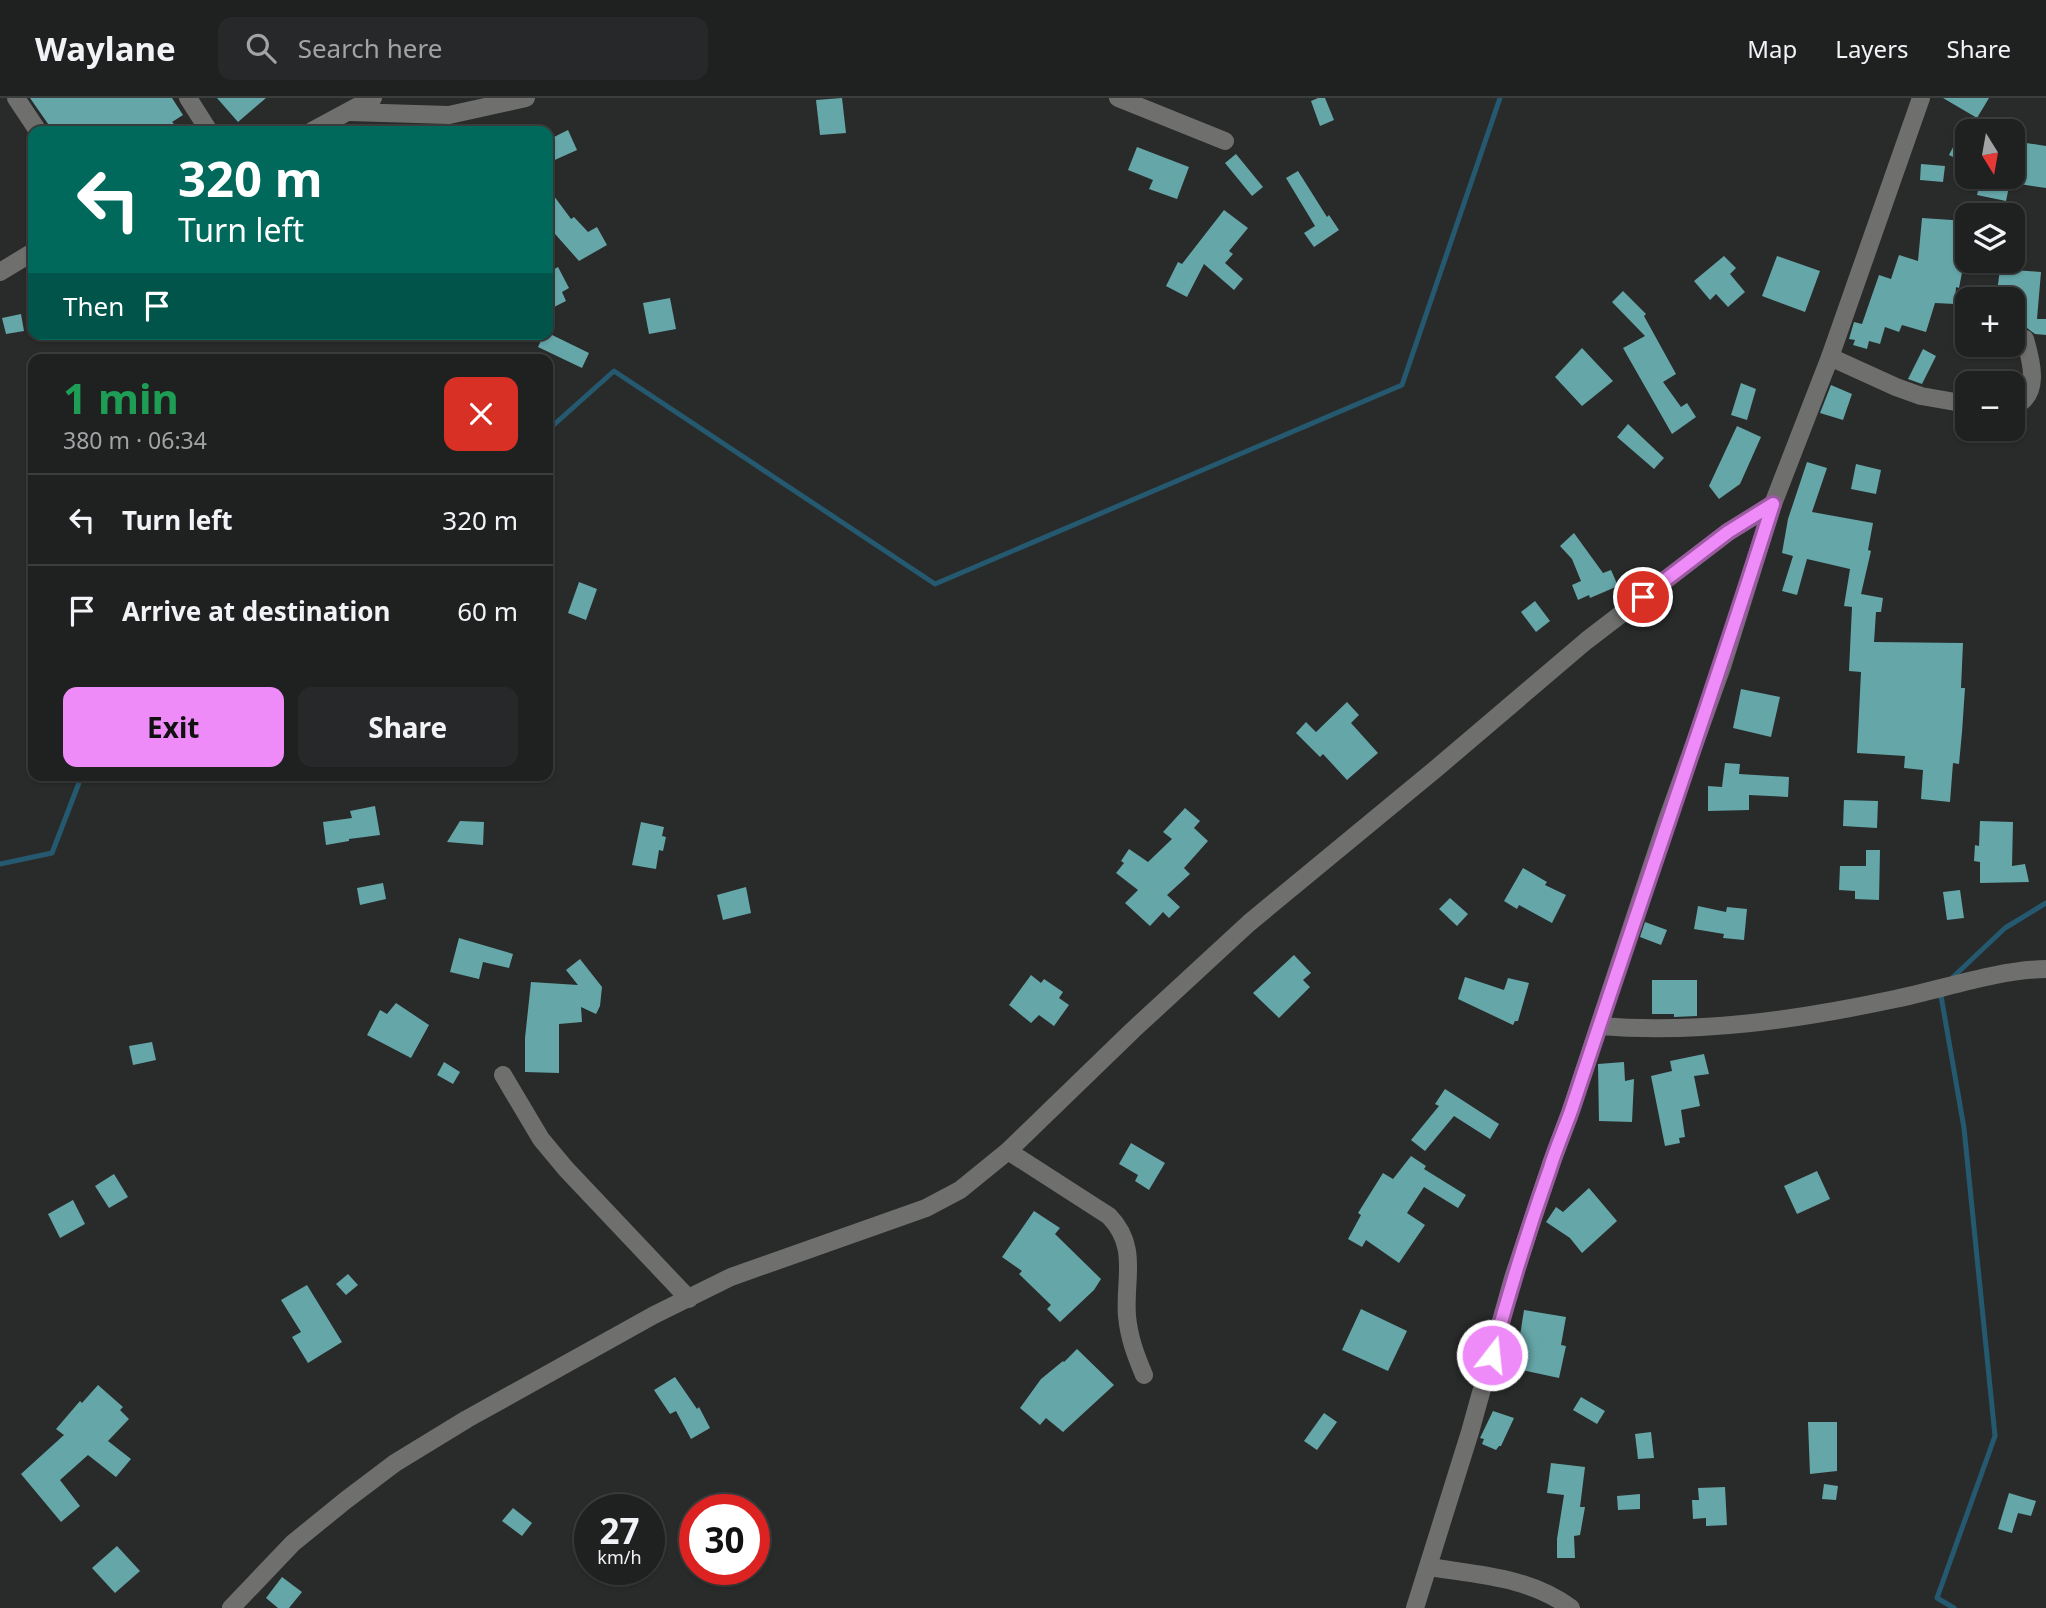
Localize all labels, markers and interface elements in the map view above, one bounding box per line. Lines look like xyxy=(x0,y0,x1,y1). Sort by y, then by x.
search box xyxy=(218,17,708,80)
text: Waylane xyxy=(35,26,176,71)
icon: search xyxy=(242,29,280,67)
text: Search here xyxy=(298,30,442,66)
text: Map xyxy=(1747,32,1797,65)
text: Layers xyxy=(1835,32,1909,65)
text: Share xyxy=(1947,32,2011,65)
north arrow xyxy=(1955,119,2025,189)
map controls xyxy=(1955,119,2025,441)
text: 320 m xyxy=(178,145,323,211)
icon: left xyxy=(63,154,154,245)
button: layers xyxy=(1955,203,2025,273)
text: Turn left xyxy=(178,208,304,251)
icon: arrive xyxy=(138,287,176,325)
button: + xyxy=(1955,287,2025,357)
text: Then xyxy=(63,288,124,324)
text: 1 min xyxy=(63,369,179,426)
button: − xyxy=(1955,371,2025,441)
button: close xyxy=(444,377,518,451)
text: 380 m · 06:34 xyxy=(63,424,207,456)
icon: left xyxy=(63,501,101,539)
text: Turn left xyxy=(122,502,233,538)
text: 320 m xyxy=(442,502,518,538)
pin xyxy=(1613,567,1673,627)
icon: arrive xyxy=(1624,578,1662,616)
icon: arrive xyxy=(63,592,101,630)
text: Arrive at destination xyxy=(122,593,391,629)
text: 60 m xyxy=(457,593,518,629)
button: Exit xyxy=(63,687,284,767)
button: Share xyxy=(298,687,518,767)
position arrow xyxy=(1455,1318,1529,1392)
speed limit sign: 30 xyxy=(679,1494,770,1585)
text: 27 xyxy=(599,1507,640,1554)
text: km/h xyxy=(597,1545,642,1569)

